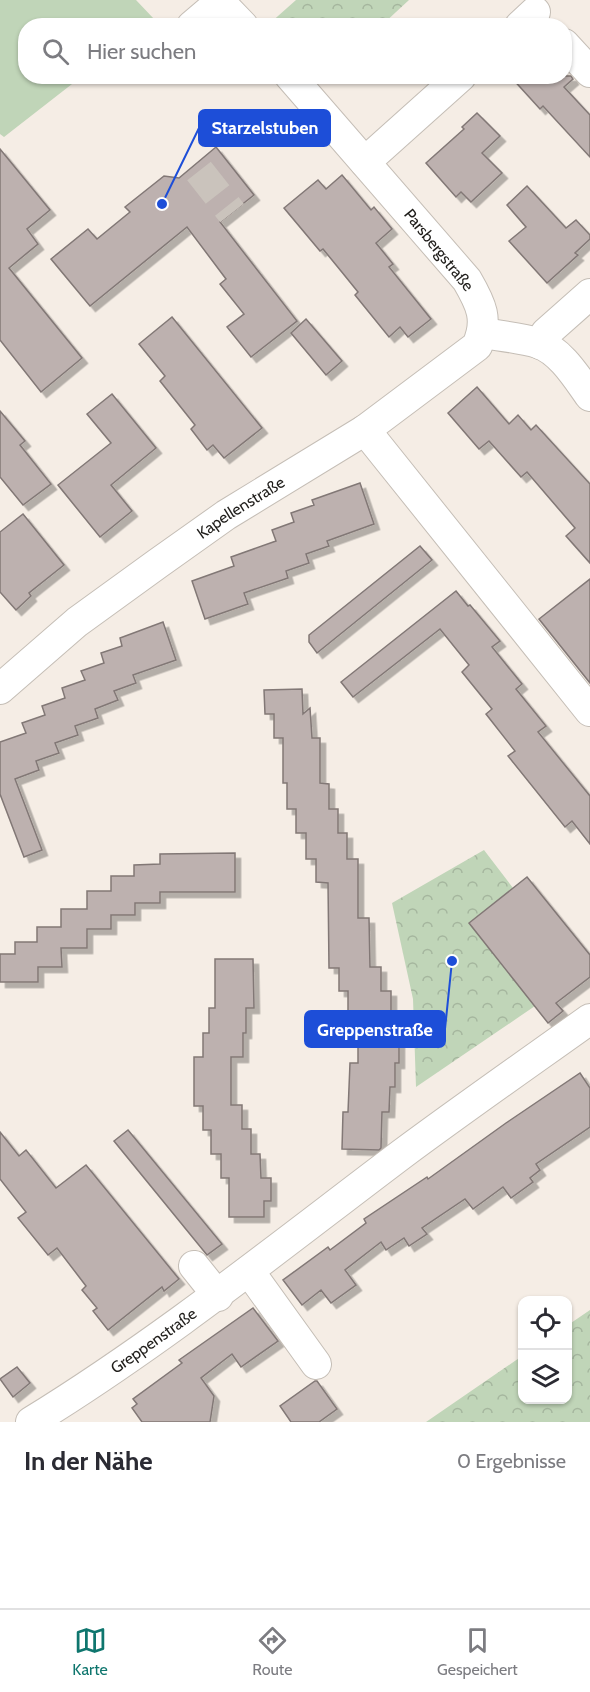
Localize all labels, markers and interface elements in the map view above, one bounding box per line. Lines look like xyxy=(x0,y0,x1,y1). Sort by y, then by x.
search box xyxy=(18,18,572,84)
icon: search xyxy=(39,35,72,68)
text: Hier suchen xyxy=(87,38,196,65)
callout: Starzelstuben xyxy=(199,110,330,146)
text: Starzelstuben xyxy=(212,117,318,139)
street label: Parsbergstraße xyxy=(400,205,478,295)
street label: Kapellenstraße xyxy=(193,472,288,542)
callout: Greppenstraße xyxy=(305,1011,445,1047)
text: Greppenstraße xyxy=(317,1019,433,1041)
map controls xyxy=(518,1296,572,1404)
button: locate xyxy=(518,1296,572,1350)
street label: Greppenstraße xyxy=(107,1303,200,1377)
button: layers xyxy=(518,1350,572,1404)
text: In der Nähe xyxy=(24,1445,153,1477)
text: 0 Ergebnisse xyxy=(457,1449,566,1473)
tab: Karte xyxy=(72,1624,108,1679)
tab: Route xyxy=(252,1624,292,1679)
tab: Gespeichert xyxy=(437,1624,518,1679)

